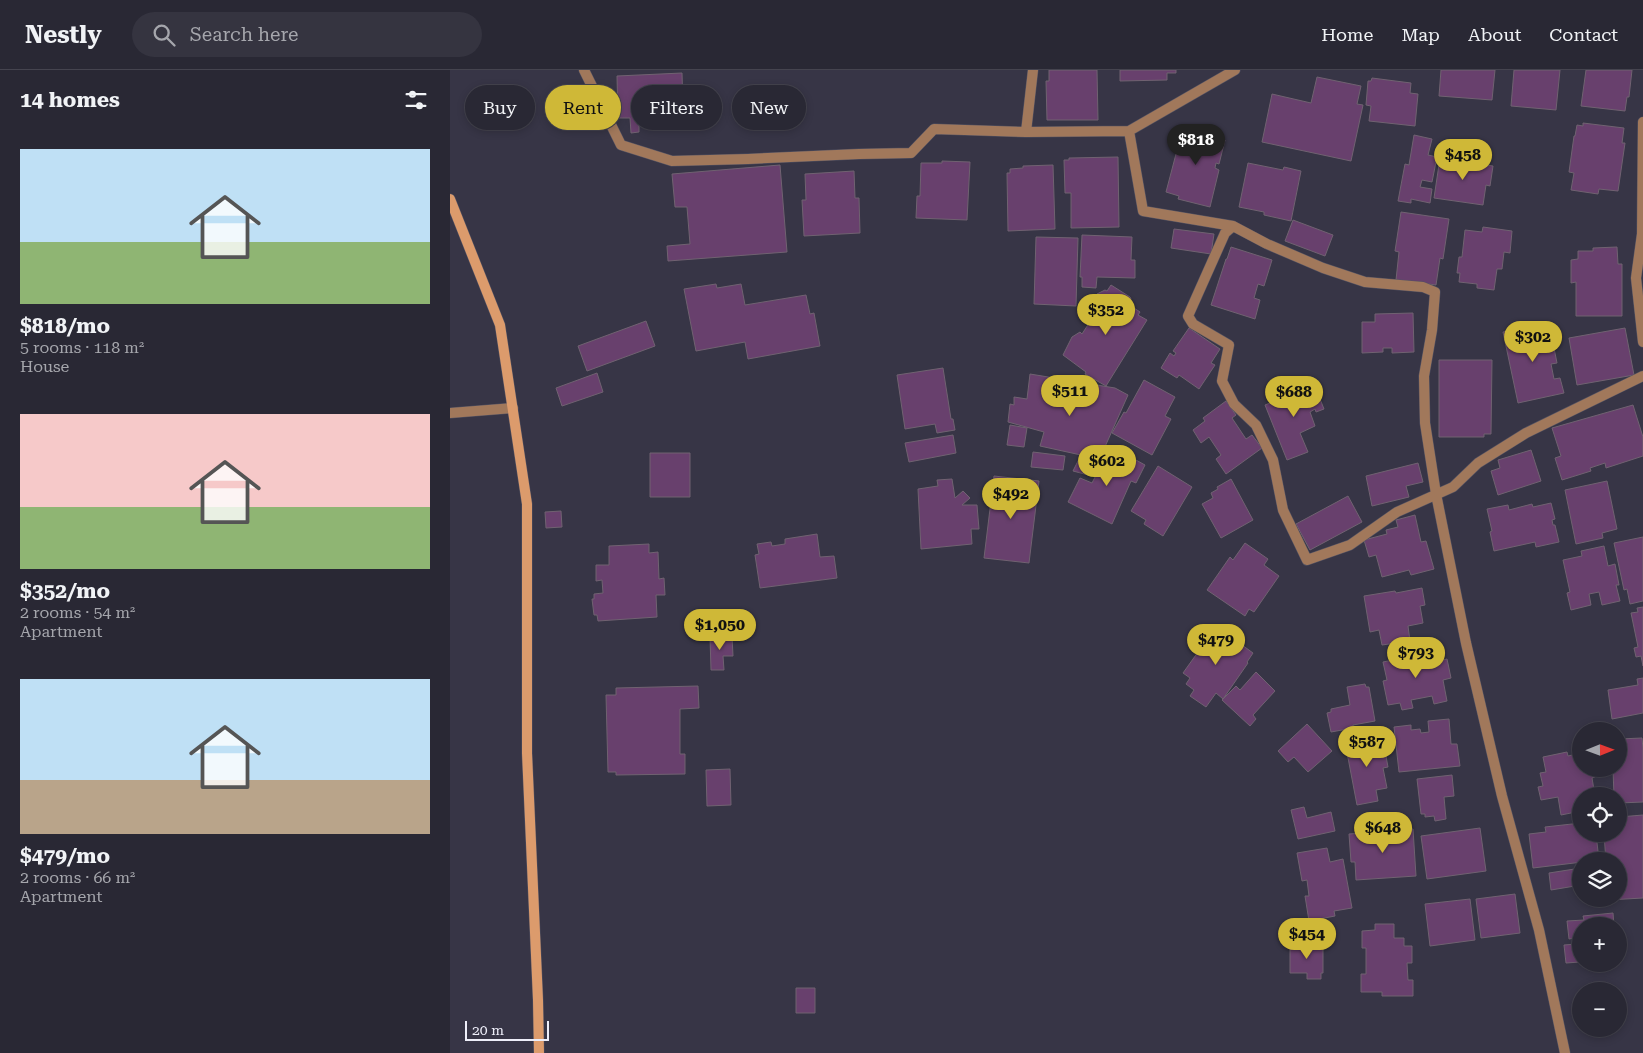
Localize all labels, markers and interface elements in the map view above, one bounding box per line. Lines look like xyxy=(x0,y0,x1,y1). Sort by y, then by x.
search box xyxy=(132,12,482,57)
text: Nestly xyxy=(25,21,102,49)
icon: search xyxy=(150,21,178,49)
text: Search here xyxy=(190,23,299,46)
text: Home xyxy=(1321,24,1373,45)
text: Map xyxy=(1401,24,1440,45)
text: About xyxy=(1468,24,1521,45)
text: Contact xyxy=(1549,24,1618,45)
chip: Buy xyxy=(465,85,535,130)
chip: Rent xyxy=(545,85,621,130)
chip: Filters xyxy=(631,85,722,130)
chip: New xyxy=(732,85,806,130)
icon: filters xyxy=(402,86,430,114)
text: 14 homes xyxy=(20,88,120,112)
pin: $818 xyxy=(1166,124,1226,166)
text: $818 xyxy=(1178,130,1214,149)
pin: $458 xyxy=(1433,138,1493,181)
text: $458 xyxy=(1445,145,1481,164)
icon: home xyxy=(180,182,270,272)
pin: $352 xyxy=(1076,294,1136,336)
text: $352 xyxy=(1088,300,1124,319)
text: $818/mo xyxy=(20,314,110,338)
pin: $302 xyxy=(1503,320,1563,363)
text: $302 xyxy=(1515,327,1551,346)
text: 5 rooms · 118 m² xyxy=(20,338,144,357)
text: House xyxy=(20,357,69,376)
pin: $511 xyxy=(1040,374,1100,417)
pin: $688 xyxy=(1264,376,1324,418)
text: $511 xyxy=(1052,381,1088,400)
text: $688 xyxy=(1276,382,1312,401)
pin: $602 xyxy=(1077,444,1137,487)
icon: home xyxy=(180,447,270,537)
text: $602 xyxy=(1089,451,1125,470)
pin: $492 xyxy=(981,478,1041,520)
text: $492 xyxy=(993,484,1029,503)
text: $352/mo xyxy=(20,579,110,603)
text: 2 rooms · 54 m² xyxy=(20,603,135,622)
pin: $1,050 xyxy=(679,608,761,651)
text: $1,050 xyxy=(695,615,745,634)
text: Apartment xyxy=(20,622,103,641)
pin: $479 xyxy=(1186,624,1246,666)
text: $479 xyxy=(1198,630,1234,649)
pin: $793 xyxy=(1386,636,1446,679)
text: $793 xyxy=(1398,643,1434,662)
icon: home xyxy=(180,712,270,802)
north arrow xyxy=(1572,722,1628,778)
map controls xyxy=(1572,722,1627,1037)
pin: $587 xyxy=(1337,726,1397,768)
text: $587 xyxy=(1349,732,1385,751)
button: locate xyxy=(1572,787,1627,842)
pin: $648 xyxy=(1353,812,1413,854)
text: $648 xyxy=(1365,818,1401,837)
text: $479/mo xyxy=(20,844,110,868)
button: layers xyxy=(1572,852,1627,907)
text: 2 rooms · 66 m² xyxy=(20,868,135,887)
text: Apartment xyxy=(20,887,103,906)
button: + xyxy=(1572,917,1627,972)
pin: $454 xyxy=(1277,918,1337,960)
text: $454 xyxy=(1289,924,1325,943)
button: − xyxy=(1572,982,1627,1037)
scale bar xyxy=(465,1018,549,1041)
text: 20 m xyxy=(472,1022,504,1038)

